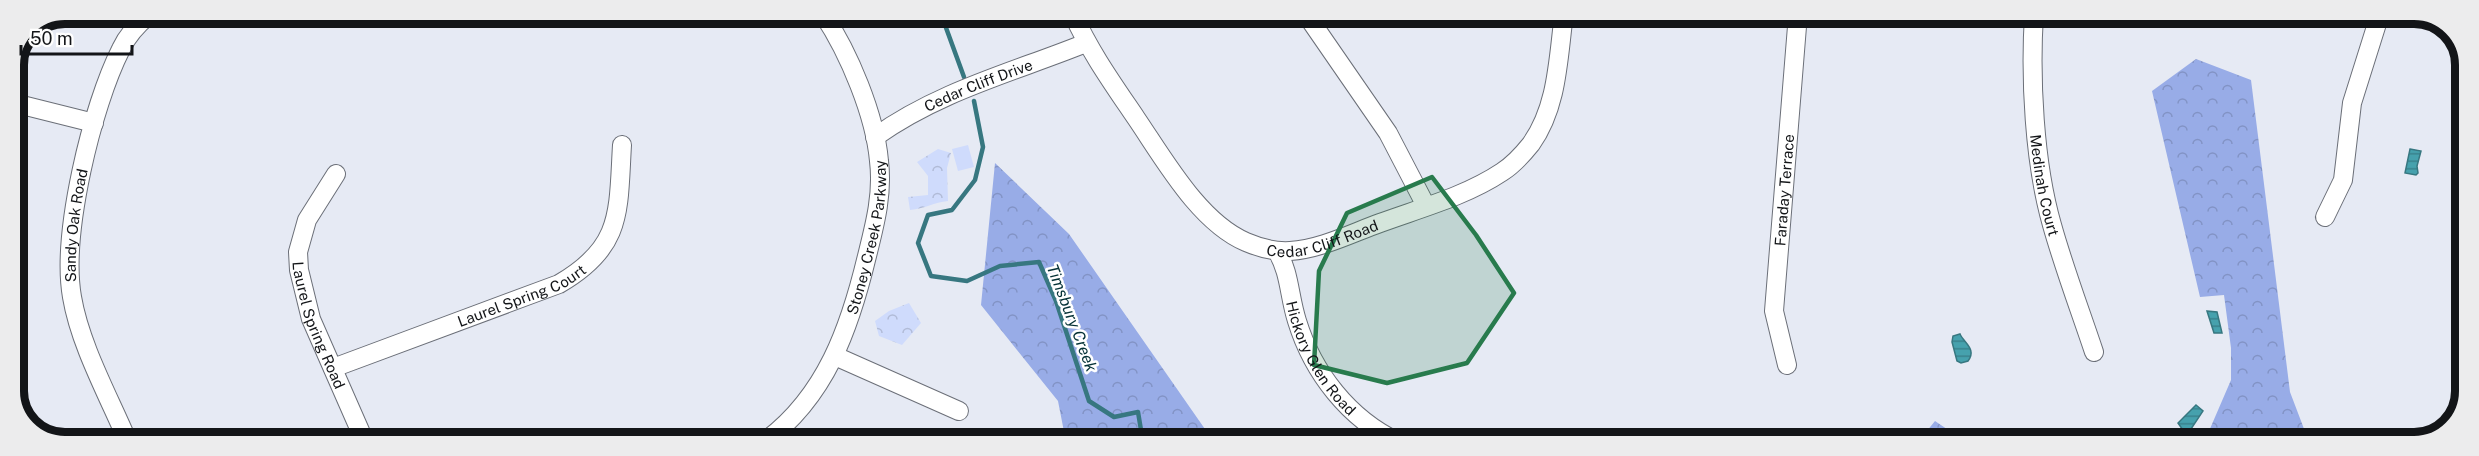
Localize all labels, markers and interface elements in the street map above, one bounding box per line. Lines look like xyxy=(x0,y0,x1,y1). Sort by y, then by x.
scale bar xyxy=(21,18,132,56)
text: 50 m xyxy=(30,28,73,49)
street label: Cedar Cliff Drive xyxy=(921,55,1035,115)
street label: Faraday Terrace xyxy=(1771,133,1797,247)
street label: Medinah Court xyxy=(2027,134,2063,238)
street label: Stoney Creek Parkway xyxy=(843,159,889,317)
street label: Sandy Oak Road xyxy=(61,167,90,283)
street label: Cedar Cliff Road xyxy=(1265,216,1380,260)
street label: Laurel Spring Road xyxy=(290,261,349,391)
street label: Laurel Spring Court xyxy=(455,261,589,330)
water label: Timsbury Creek xyxy=(1043,262,1101,375)
street label: Hickory Glen Road xyxy=(1284,299,1360,418)

